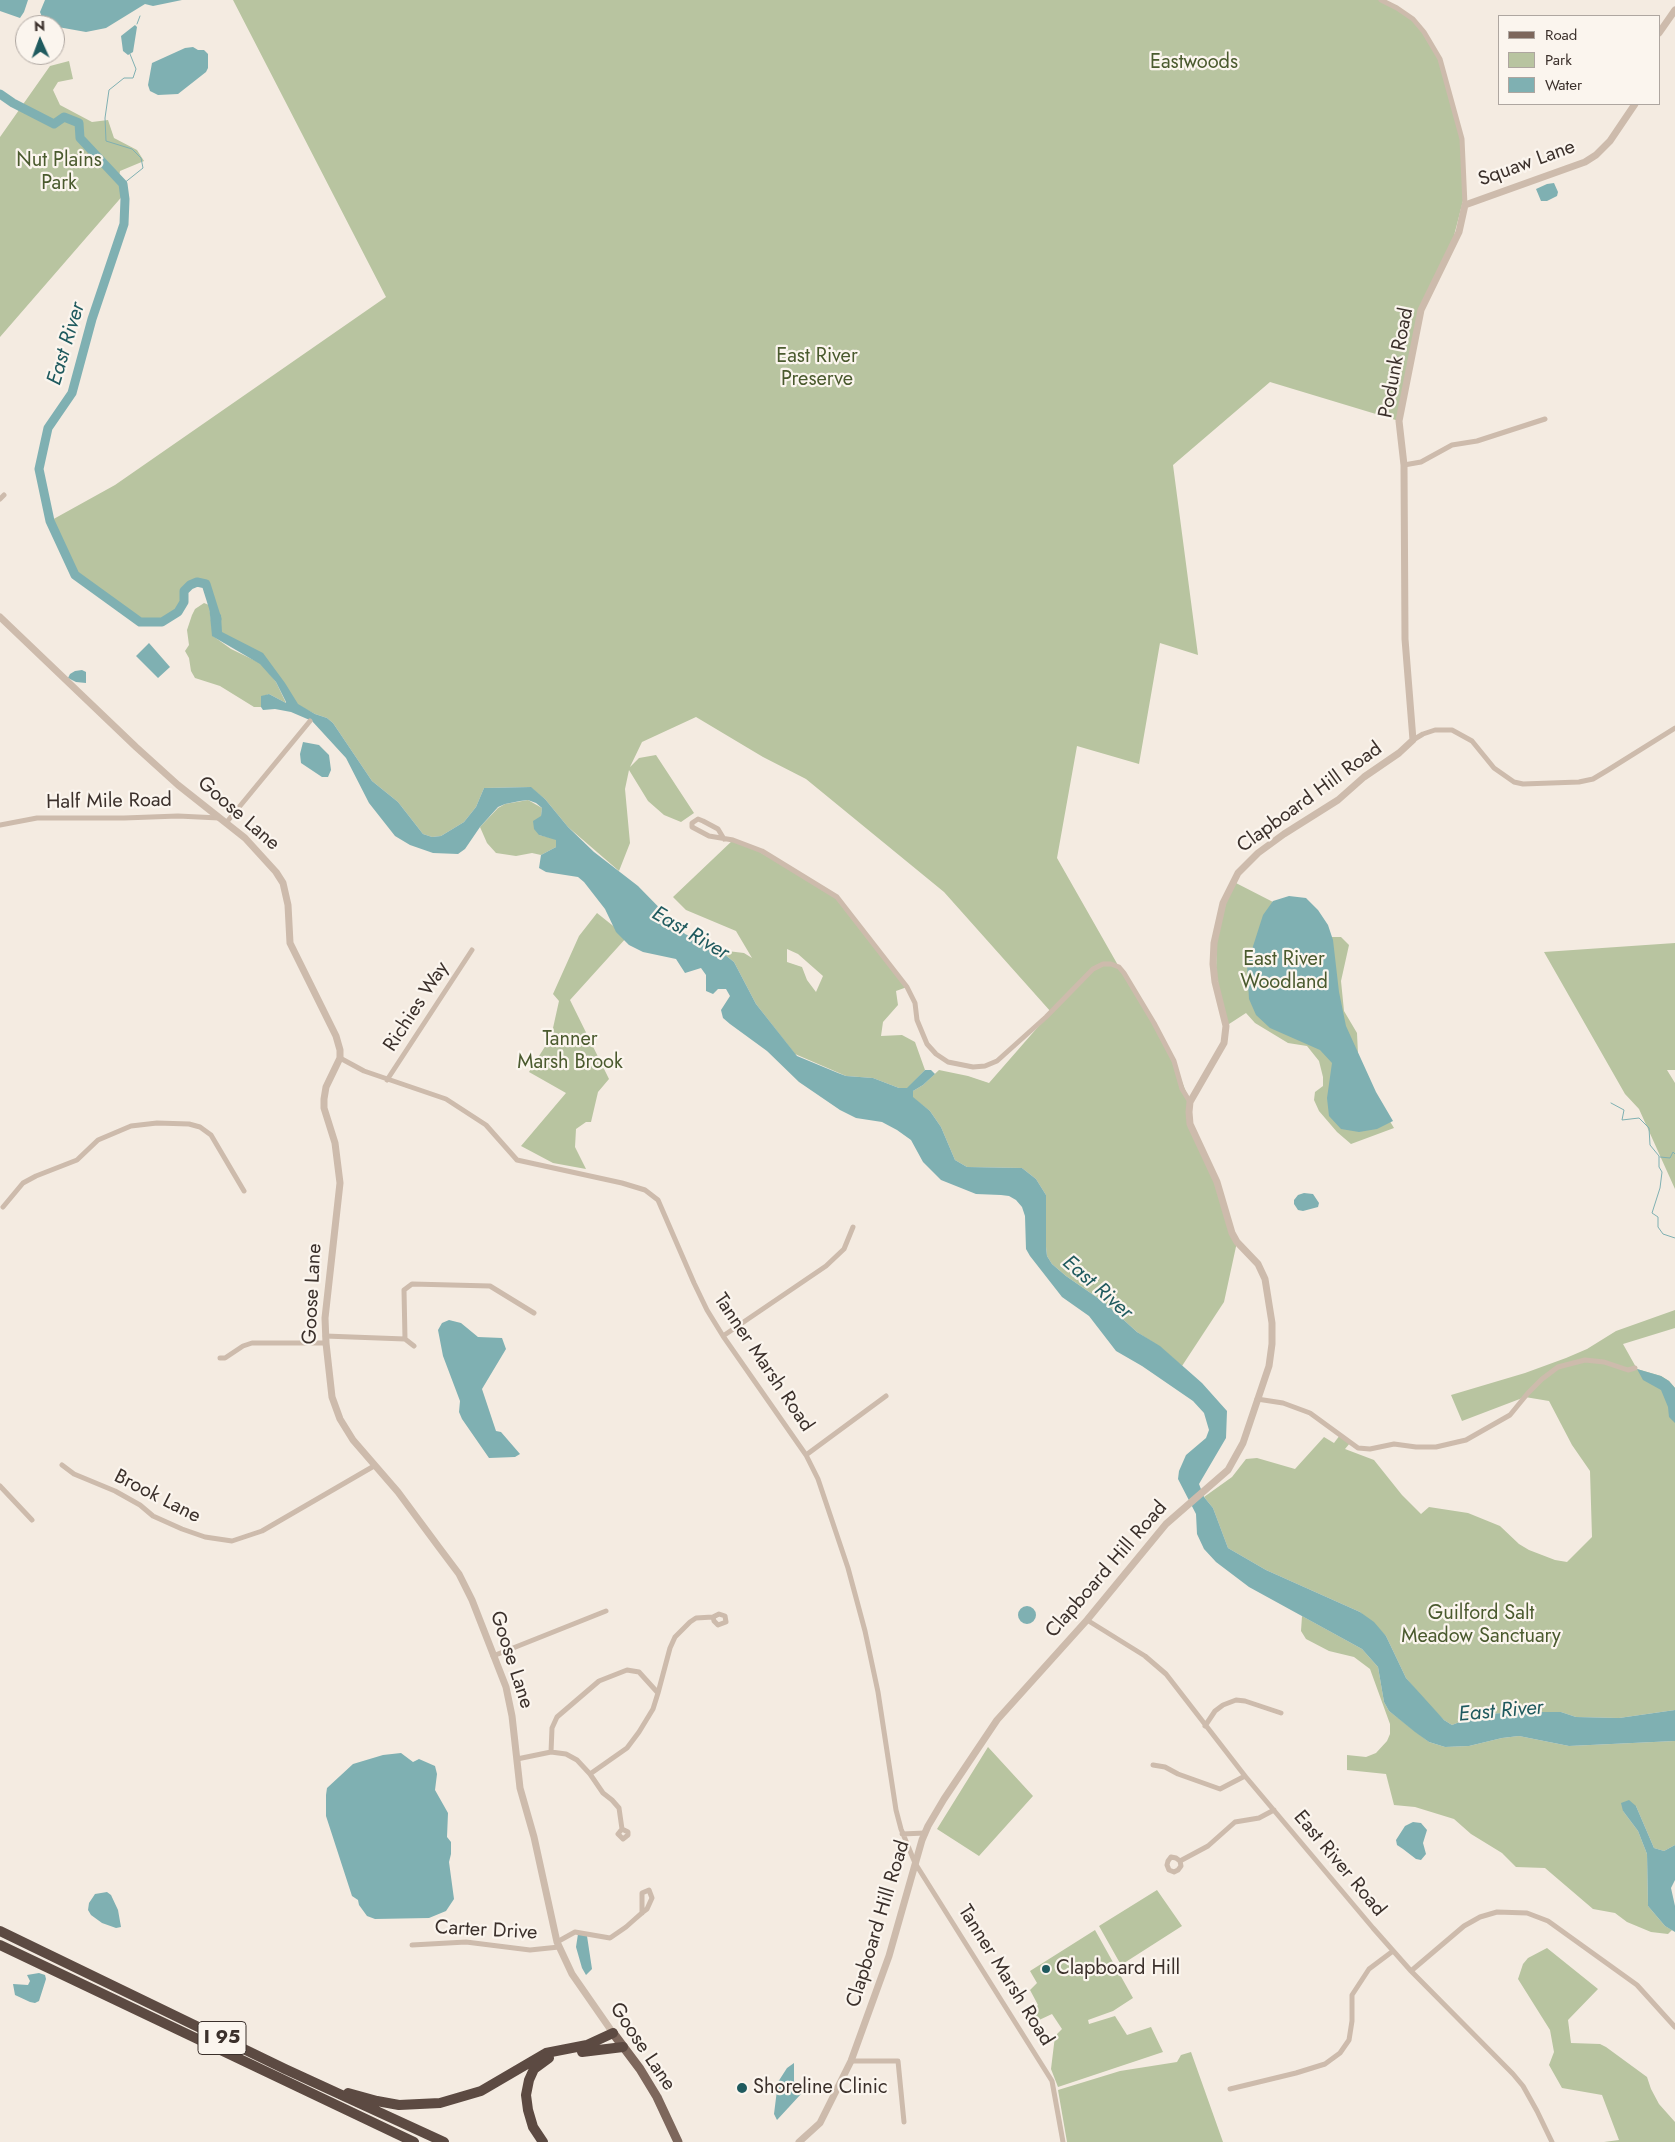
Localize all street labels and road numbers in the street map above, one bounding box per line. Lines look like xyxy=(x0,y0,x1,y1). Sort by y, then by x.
street label: Squaw Lane xyxy=(1475,135,1579,193)
street label: Podunk Road xyxy=(1375,306,1419,420)
street label: Clapboard Hill Road xyxy=(1233,737,1387,859)
street label: Goose Lane xyxy=(192,772,284,856)
street label: Half Mile Road xyxy=(46,789,172,815)
street label: Richies Way xyxy=(379,958,455,1056)
street label: Goose Lane xyxy=(298,1243,328,1345)
street label: Tanner Marsh Road xyxy=(708,1289,818,1437)
street label: Brook Lane xyxy=(110,1465,204,1529)
street label: Clapboard Hill Road xyxy=(1041,1497,1173,1643)
street label: Goose Lane xyxy=(484,1608,538,1712)
street label: East River Road xyxy=(1288,1806,1390,1922)
street label: Clapboard Hill Road xyxy=(842,1838,916,2010)
street label: Tanner Marsh Road xyxy=(952,1901,1058,2051)
street label: Carter Drive xyxy=(434,1916,538,1946)
street label: Goose Lane xyxy=(604,1998,680,2096)
road number: I 95 xyxy=(198,2022,246,2054)

